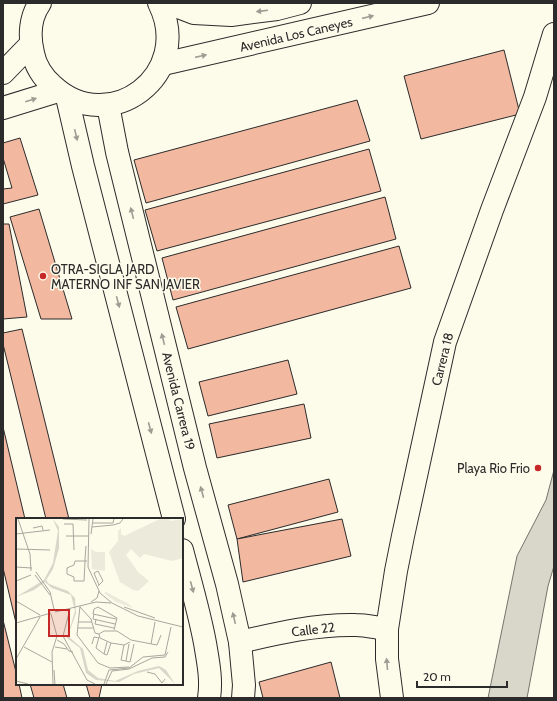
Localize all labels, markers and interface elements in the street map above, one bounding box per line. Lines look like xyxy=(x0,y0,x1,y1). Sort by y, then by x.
one-way arrow xyxy=(256,8,268,14)
street label: Avenida Los Caneyes xyxy=(238,13,355,55)
one-way arrow xyxy=(362,13,375,19)
one-way arrow xyxy=(195,52,207,58)
one-way arrow xyxy=(25,97,37,103)
one-way arrow xyxy=(73,129,79,141)
one-way arrow xyxy=(128,206,134,219)
place label: OTRA-SIGLA JARD MATERNO INF SAN JAVIER xyxy=(51,261,200,292)
marker: OTRA-SIGLA JARD MATERNO INF SAN JAVIER xyxy=(38,271,48,281)
one-way arrow xyxy=(115,296,121,308)
street label: Carrera 18 xyxy=(428,331,456,387)
one-way arrow xyxy=(160,333,166,345)
street label: Avenida Carrera 19 xyxy=(159,350,199,452)
one-way arrow xyxy=(148,421,154,434)
place label: Playa Rio Frio xyxy=(457,460,530,476)
marker: Playa Rio Frio xyxy=(533,463,543,473)
one-way arrow xyxy=(199,486,205,498)
inset map xyxy=(16,518,183,685)
one-way arrow xyxy=(189,582,195,594)
one-way arrow xyxy=(231,612,237,624)
street label: Calle 22 xyxy=(290,618,336,640)
one-way arrow xyxy=(384,658,391,670)
scale bar xyxy=(417,663,507,689)
text: 20 m xyxy=(423,669,451,684)

